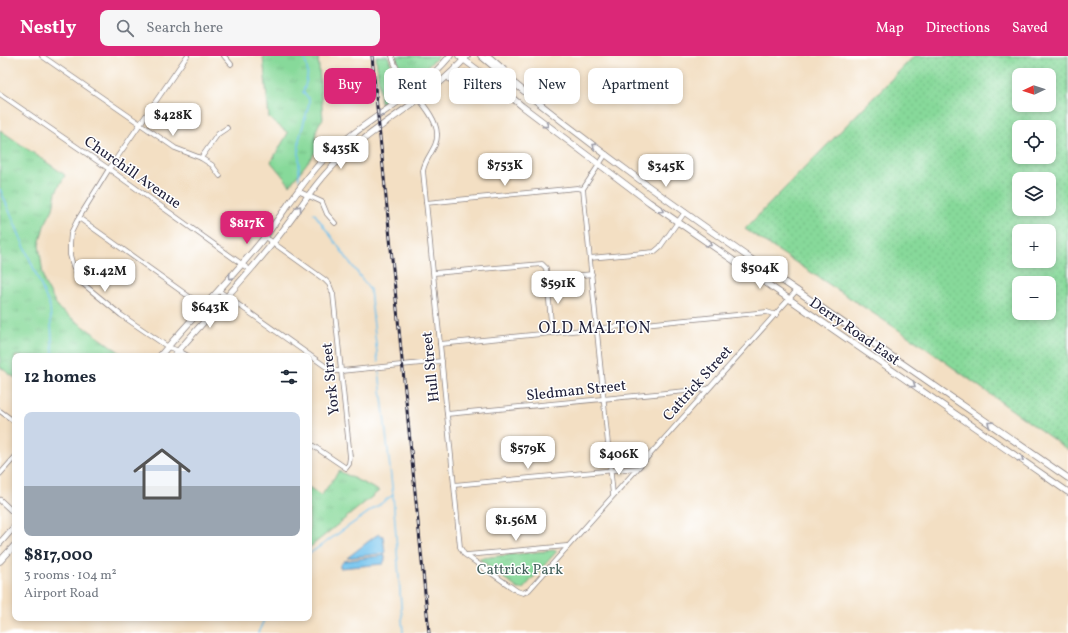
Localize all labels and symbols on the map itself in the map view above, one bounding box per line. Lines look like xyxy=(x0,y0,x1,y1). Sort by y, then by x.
north arrow xyxy=(1012,68,1056,112)
pin: $428K xyxy=(145,103,201,137)
one-way arrow xyxy=(378,109,385,116)
one-way arrow xyxy=(542,120,549,127)
street label: Churchill Avenue xyxy=(79,132,185,215)
pin: $435K xyxy=(313,136,369,170)
one-way arrow xyxy=(592,143,599,151)
pin: $753K xyxy=(477,153,533,187)
pin: $345K xyxy=(638,154,694,188)
one-way arrow xyxy=(294,205,302,212)
one-way arrow xyxy=(657,205,664,213)
pin: $817K xyxy=(219,211,275,245)
one-way arrow xyxy=(705,239,712,246)
pin: $504K xyxy=(732,256,788,290)
pin: $1.42M xyxy=(72,259,138,293)
pin: $591K xyxy=(530,271,586,305)
one-way arrow xyxy=(228,272,235,280)
street label: Derry Road East xyxy=(805,293,904,371)
pin: $643K xyxy=(182,295,238,329)
district label: OLD MALTON xyxy=(539,318,651,340)
street label: Hull Street xyxy=(417,330,446,403)
street label: York Street xyxy=(317,342,346,416)
street label: Cattrick Street xyxy=(659,342,738,426)
street label: Sledman Street xyxy=(525,376,627,407)
one-way arrow xyxy=(909,380,916,387)
one-way arrow xyxy=(987,422,994,429)
pin: $579K xyxy=(500,436,556,470)
pin: $406K xyxy=(591,442,647,476)
one-way arrow xyxy=(1016,454,1023,461)
pin: $1.56M xyxy=(483,508,549,542)
park label: Cattrick Park xyxy=(477,560,563,581)

